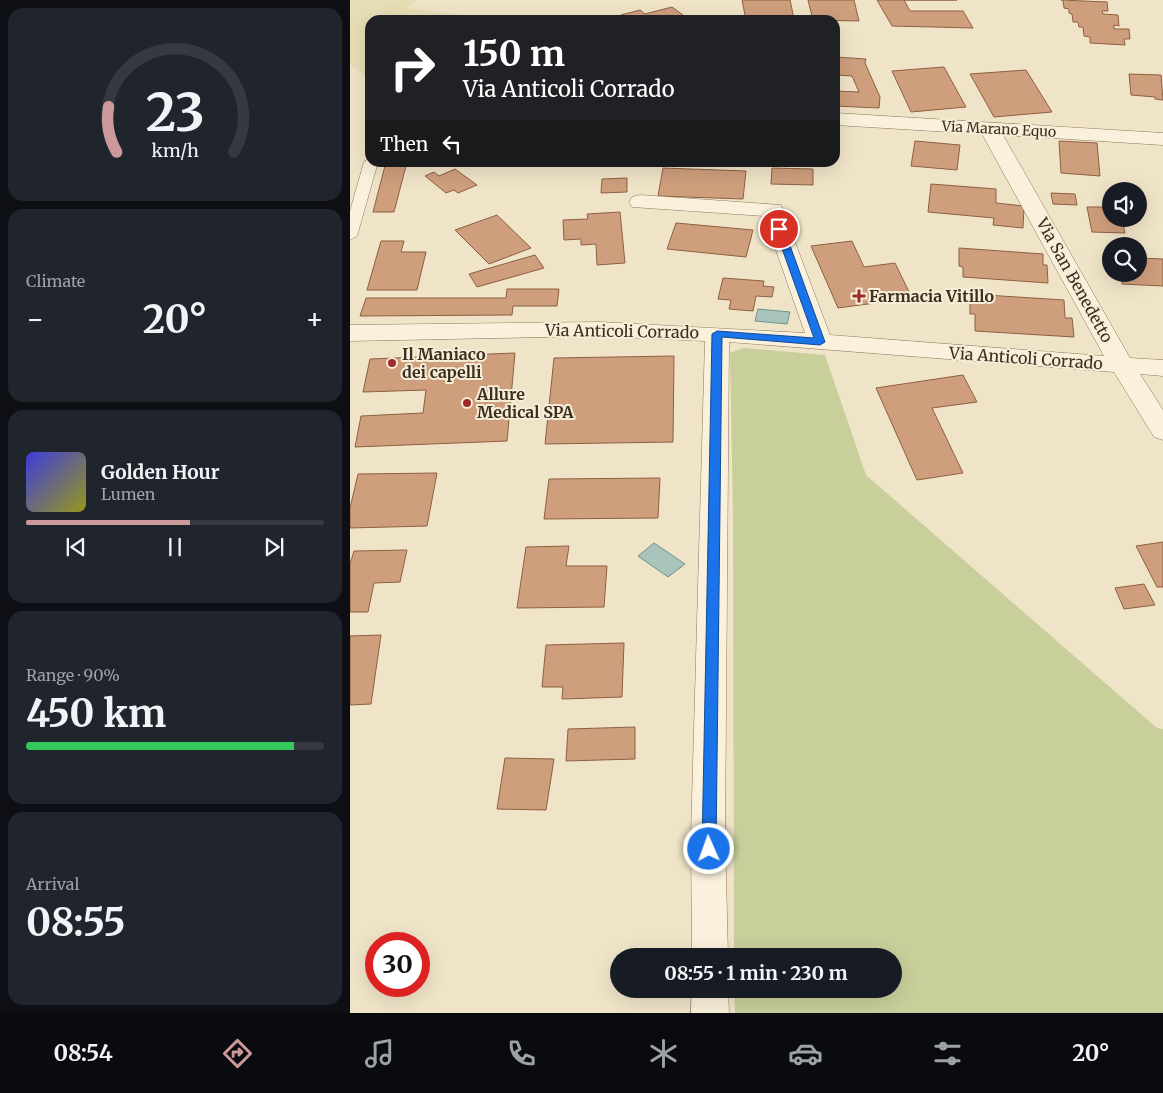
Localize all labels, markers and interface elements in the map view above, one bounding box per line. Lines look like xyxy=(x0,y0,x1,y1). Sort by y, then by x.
text: 150 m xyxy=(463,32,565,76)
icon: right xyxy=(380,35,445,100)
text: Via Anticoli Corrado xyxy=(463,75,675,103)
text: 23 xyxy=(145,80,205,145)
street label: Via Marano Equo xyxy=(940,117,1057,141)
icon: left xyxy=(438,130,466,158)
text: Then xyxy=(380,132,428,156)
text: km/h xyxy=(151,139,199,162)
map controls xyxy=(1102,182,1147,282)
button: sound xyxy=(1102,182,1147,227)
pin xyxy=(758,208,800,250)
street label: Via San Benedetto xyxy=(1032,213,1118,346)
icon: arrive xyxy=(765,215,793,243)
button: search xyxy=(1102,237,1147,282)
text: Climate xyxy=(26,271,85,291)
place label: Farmacia Vitillo xyxy=(869,286,994,306)
marker: Farmacia Vitillo xyxy=(853,290,865,302)
text: 20° xyxy=(143,296,207,343)
text: − xyxy=(26,301,45,337)
text: + xyxy=(305,301,324,337)
street label: Via Anticoli Corrado xyxy=(544,320,699,342)
street label: Via Anticoli Corrado xyxy=(948,343,1103,373)
place label: Il Maniaco dei capelli xyxy=(402,344,486,382)
marker: Il Maniaco dei capelli xyxy=(386,357,398,369)
place label: Allure Medical SPA xyxy=(476,384,574,422)
marker: Allure Medical SPA xyxy=(461,397,473,409)
text: Golden Hour xyxy=(101,460,220,484)
text: Lumen xyxy=(101,484,155,504)
icon: previous xyxy=(62,533,90,561)
icon: pause xyxy=(161,533,189,561)
icon: next xyxy=(260,533,288,561)
text: Range · 90% xyxy=(26,665,120,685)
text: 450 km xyxy=(26,690,166,737)
position arrow xyxy=(682,822,734,874)
text: Arrival xyxy=(26,874,79,894)
text: 08:55 xyxy=(26,899,126,946)
speed limit sign: 30 xyxy=(365,932,430,997)
text: 08:55 · 1 min · 230 m xyxy=(664,961,848,985)
icon: directions xyxy=(220,1036,255,1071)
icon: music xyxy=(362,1036,397,1071)
icon: phone xyxy=(504,1036,539,1071)
icon: climate xyxy=(646,1036,681,1071)
icon: car xyxy=(788,1036,823,1071)
icon: filters xyxy=(930,1036,965,1071)
text: 08:54 xyxy=(54,1039,113,1067)
text: 20° xyxy=(1072,1039,1109,1067)

